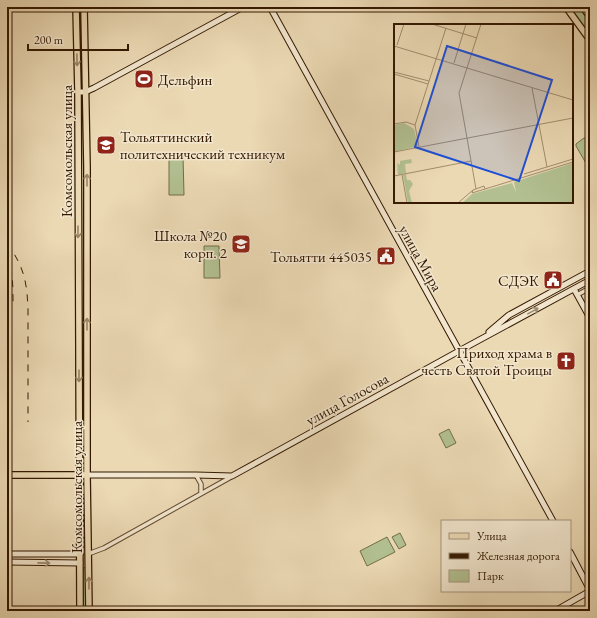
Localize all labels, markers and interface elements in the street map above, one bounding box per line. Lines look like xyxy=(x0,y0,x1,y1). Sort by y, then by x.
inset map xyxy=(394,24,573,203)
scale bar xyxy=(28,26,128,52)
text: 200 m xyxy=(34,32,64,48)
one-way arrow xyxy=(73,53,81,66)
sports icon: Дельфин xyxy=(133,68,155,90)
place label: Дельфин xyxy=(158,70,212,89)
street label: Комсомольская улица xyxy=(57,85,76,217)
place label: Тольяттинский политехнический техникум xyxy=(120,127,286,163)
school or university icon: Тольяттинский политехнический техникум xyxy=(95,134,117,156)
one-way arrow xyxy=(83,174,91,187)
street label: улица Мира xyxy=(395,221,447,295)
one-way arrow xyxy=(74,225,82,238)
place label: Школа №20 корп. 2 xyxy=(154,226,228,262)
school or university icon: Школа №20 корп. 2 xyxy=(230,233,252,255)
public building icon: Тольятти 445035 xyxy=(375,245,397,267)
place label: Тольятти 445035 xyxy=(270,247,372,266)
public building icon: СДЭК xyxy=(542,269,564,291)
place label: СДЭК xyxy=(498,271,539,290)
one-way arrow xyxy=(527,306,539,314)
one-way arrow xyxy=(83,318,91,331)
place label: Приход храма в честь Святой Троицы xyxy=(422,343,552,379)
church icon: Приход храма в честь Святой Троицы xyxy=(555,350,577,372)
street label: улица Голосова xyxy=(302,368,392,430)
one-way arrow xyxy=(75,369,83,382)
street label: Комсомольская улица xyxy=(67,421,86,553)
legend xyxy=(441,520,571,592)
text: Улица xyxy=(476,528,507,544)
text: Железная дорога xyxy=(476,548,560,564)
one-way arrow xyxy=(37,559,50,566)
text: Парк xyxy=(477,568,504,584)
one-way arrow xyxy=(85,577,93,590)

